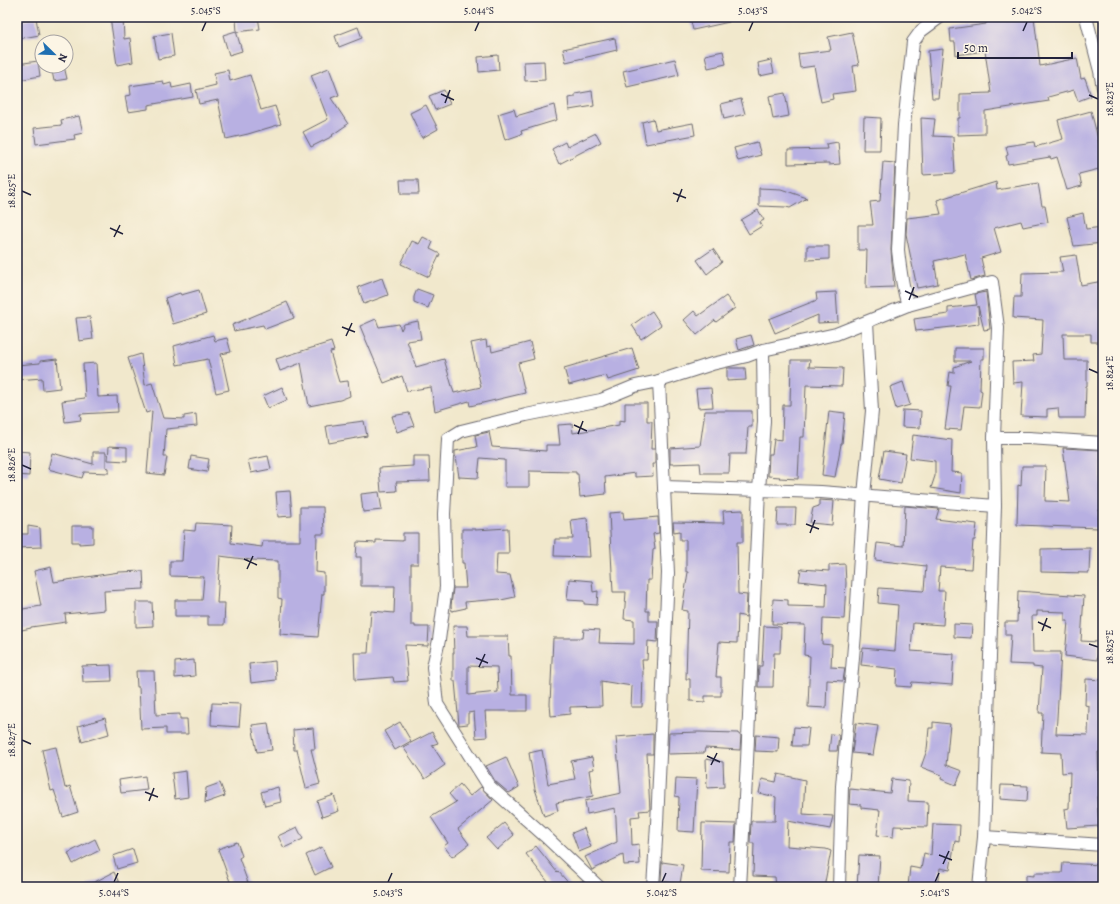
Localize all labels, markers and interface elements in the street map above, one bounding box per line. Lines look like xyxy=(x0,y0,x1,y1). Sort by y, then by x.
text: 5.045°S xyxy=(191,4,221,17)
text: 5.044°S xyxy=(464,4,494,17)
text: 5.043°S xyxy=(738,4,768,17)
text: 5.042°S xyxy=(1012,4,1042,17)
north arrow xyxy=(34,34,74,74)
scale bar xyxy=(958,34,1072,60)
text: 50 m xyxy=(964,40,988,56)
text: N xyxy=(54,51,71,64)
text: 18.823°E xyxy=(1103,82,1116,116)
text: 18.825°E xyxy=(5,174,18,208)
text: 18.824°E xyxy=(1103,356,1116,390)
text: 18.826°E xyxy=(5,448,18,482)
text: 18.825°E xyxy=(1103,630,1116,664)
text: 18.827°E xyxy=(5,723,18,757)
text: 5.044°S xyxy=(99,886,129,899)
text: 5.043°S xyxy=(373,886,403,899)
text: 5.042°S xyxy=(647,886,677,899)
text: 5.041°S xyxy=(921,886,949,899)

